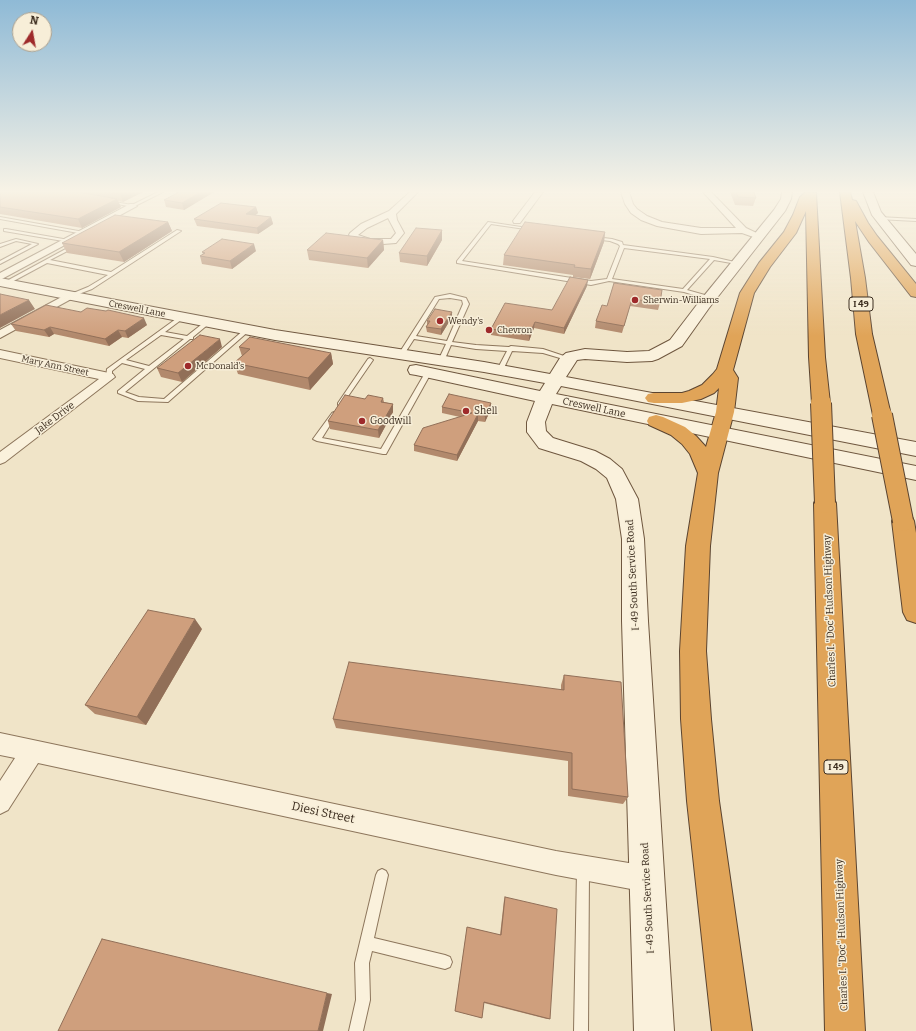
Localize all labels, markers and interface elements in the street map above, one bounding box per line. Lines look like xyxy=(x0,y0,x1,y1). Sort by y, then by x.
north arrow xyxy=(12,12,52,52)
text: N xyxy=(29,14,40,28)
marker: Sherwin-Williams xyxy=(630,295,640,305)
place label: Sherwin-Williams xyxy=(643,295,719,305)
road number: I 49 xyxy=(849,297,873,311)
street label: Creswell Lane xyxy=(108,298,166,320)
marker: Wendy's xyxy=(435,316,445,326)
place label: Wendy's xyxy=(448,316,483,326)
marker: Chevron xyxy=(484,325,494,335)
place label: Chevron xyxy=(497,325,532,335)
street label: Mary Ann Street xyxy=(20,354,90,378)
marker: McDonald's xyxy=(183,361,193,371)
place label: McDonald's xyxy=(196,361,244,371)
street label: Creswell Lane xyxy=(561,395,627,421)
street label: Jake Drive xyxy=(33,399,77,437)
place label: Shell xyxy=(474,405,497,417)
marker: Shell xyxy=(461,406,471,416)
place label: Goodwill xyxy=(370,415,411,427)
marker: Goodwill xyxy=(357,416,367,426)
street label: I-49 South Service Road xyxy=(624,519,642,631)
street label: Charles I. "Doc" Hudson Highway xyxy=(821,535,839,687)
road number: I 49 xyxy=(824,760,848,774)
street label: Diesi Street xyxy=(290,799,356,827)
street label: I-49 South Service Road xyxy=(639,842,657,954)
street label: Charles I. "Doc" Hudson Highway xyxy=(833,859,851,1011)

